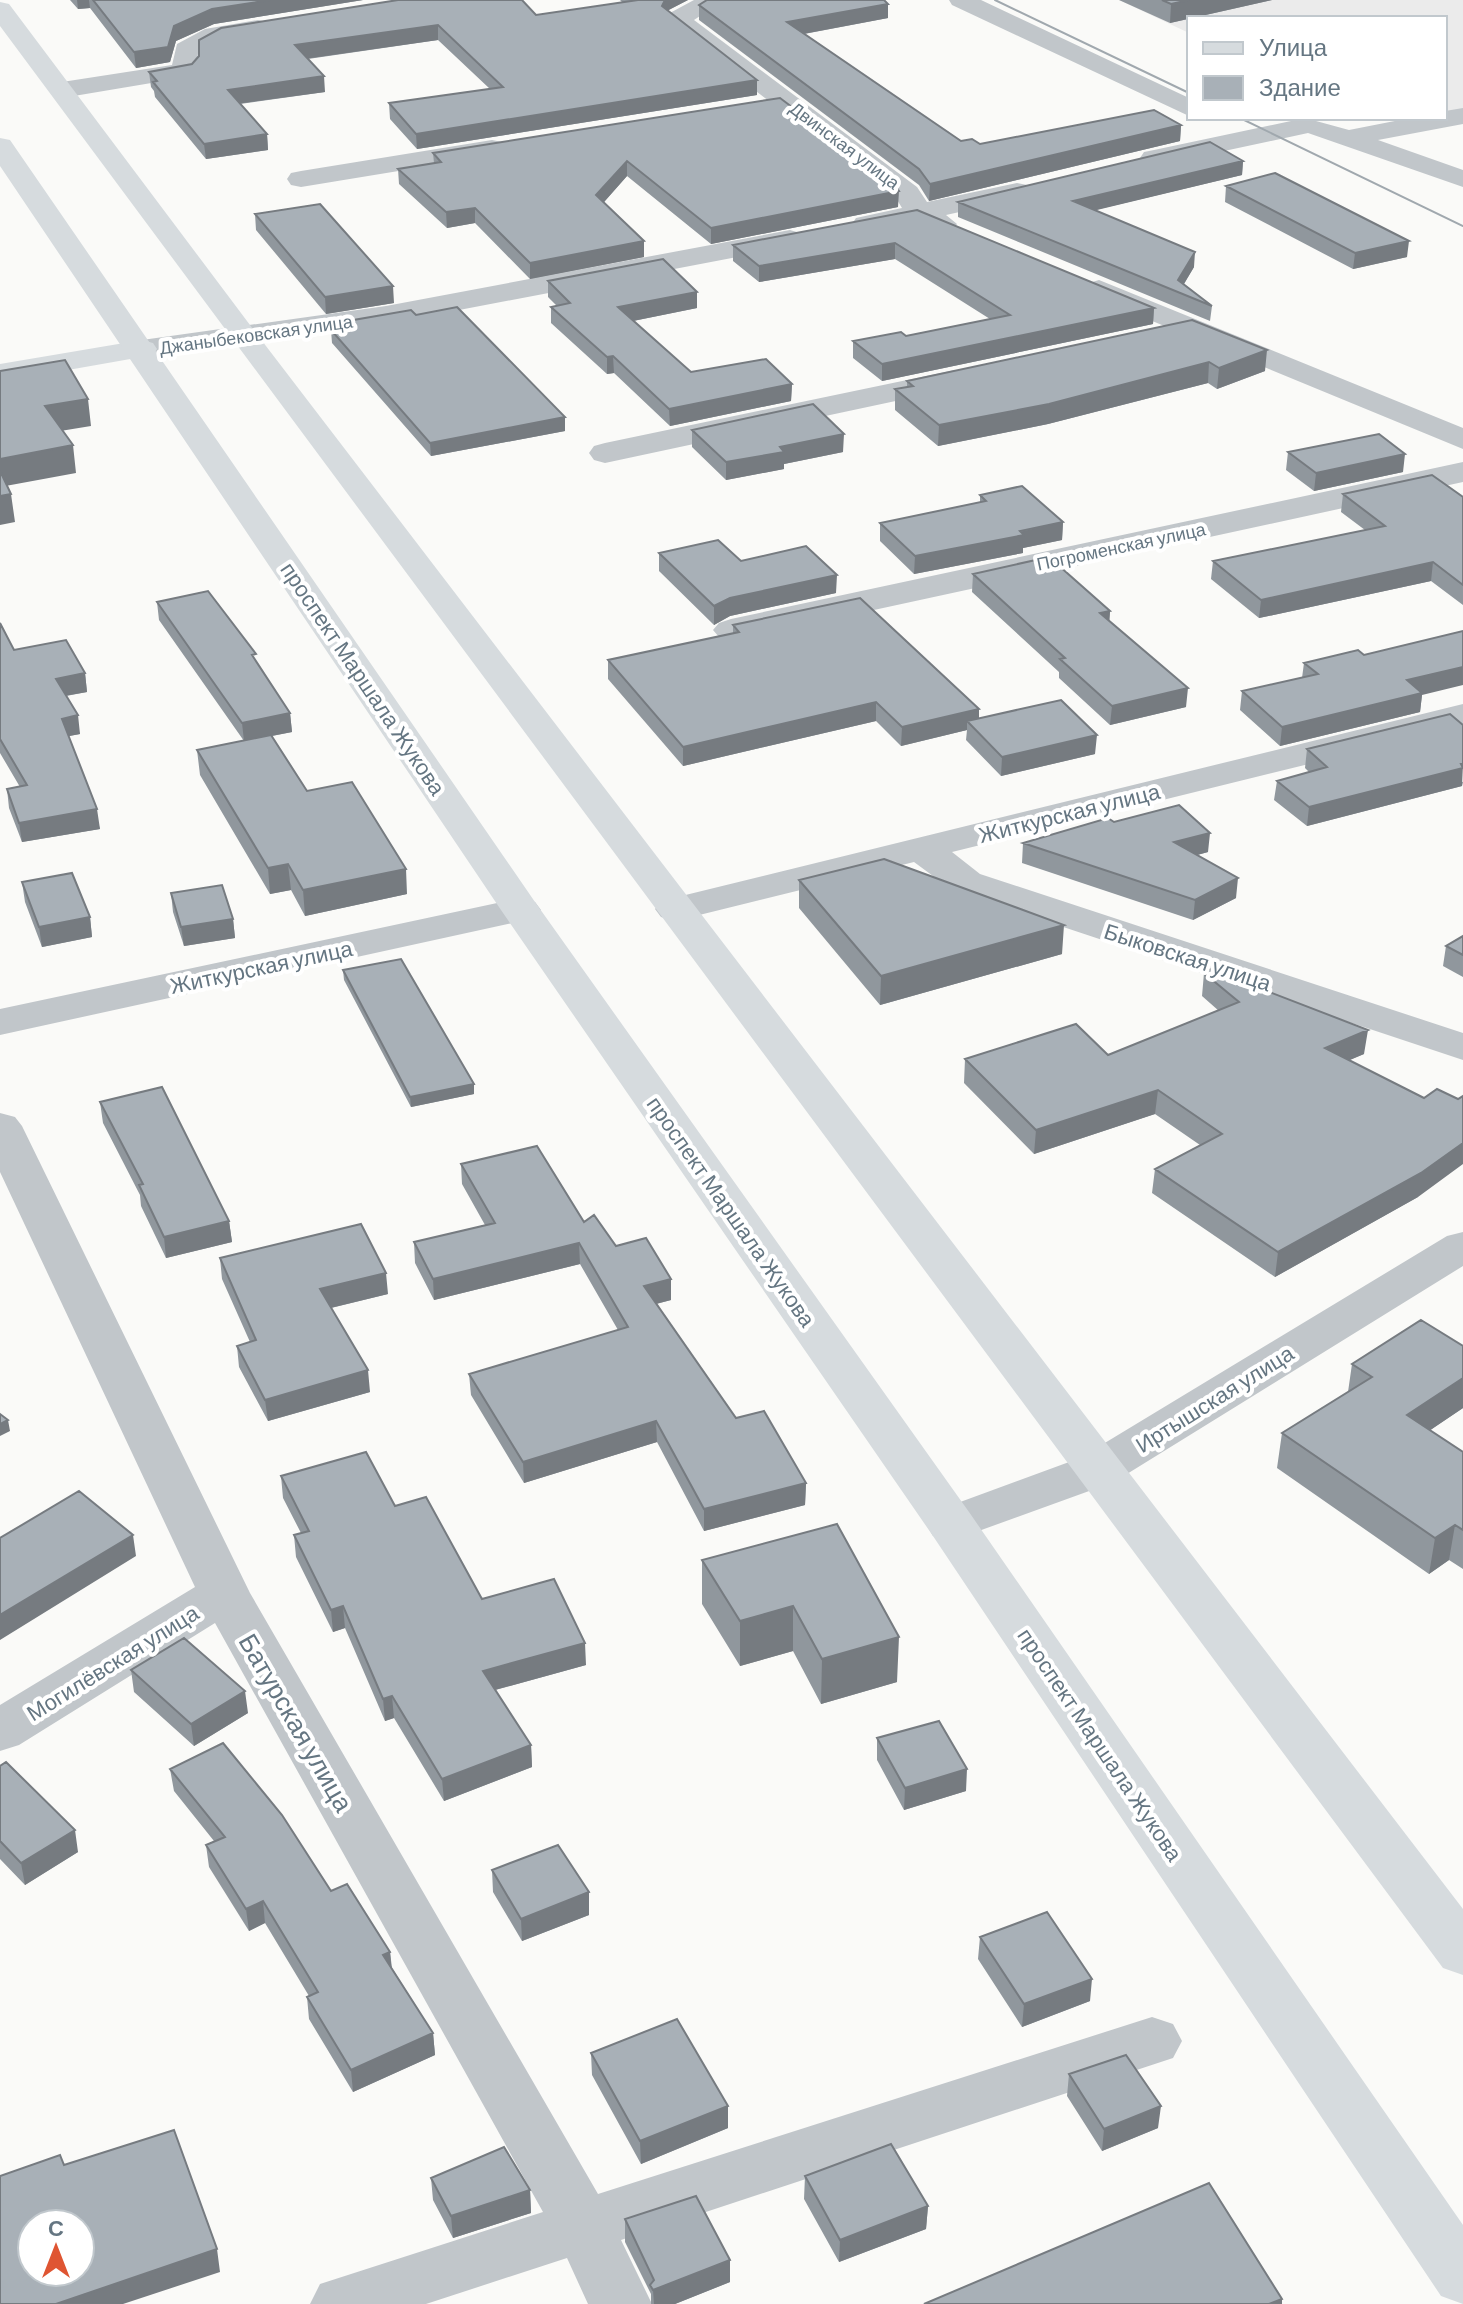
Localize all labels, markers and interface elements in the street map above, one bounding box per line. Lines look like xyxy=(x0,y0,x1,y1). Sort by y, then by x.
legend xyxy=(1187,16,1447,120)
text: Улица xyxy=(1259,32,1328,61)
text: Здание xyxy=(1259,72,1341,101)
street label: Двинская улица xyxy=(786,97,905,194)
street label: Джаныбековская улица xyxy=(158,309,355,358)
street label: Погроменская улица xyxy=(1035,517,1208,575)
street label: проспект Маршала Жукова xyxy=(275,557,452,801)
street label: Житкурская улица xyxy=(976,777,1163,848)
street label: Быковская улица xyxy=(1101,917,1275,996)
street label: Житкурская улица xyxy=(167,934,355,999)
street label: проспект Маршала Жукова xyxy=(642,1091,822,1332)
street label: Иртышская улица xyxy=(1130,1339,1299,1458)
street label: Могилёвская улица xyxy=(21,1598,204,1726)
street label: проспект Маршала Жукова xyxy=(1012,1623,1189,1867)
street label: Батурская улица xyxy=(233,1627,361,1817)
north arrow xyxy=(16,2208,96,2288)
text: С xyxy=(48,2214,64,2240)

